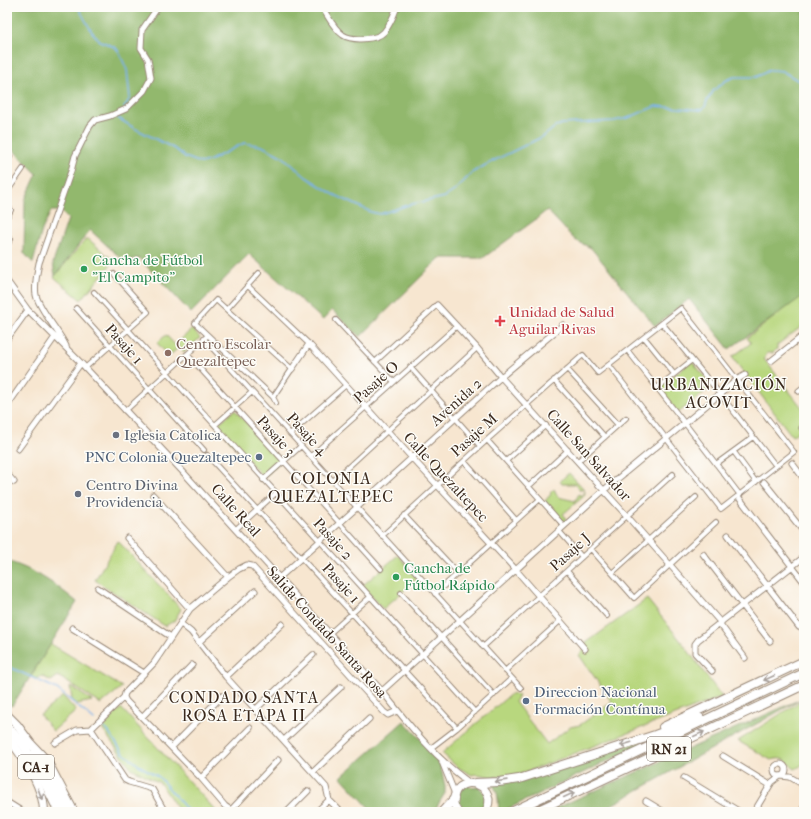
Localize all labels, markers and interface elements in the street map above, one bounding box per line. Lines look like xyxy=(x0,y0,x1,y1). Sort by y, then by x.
place label: Cancha de Fútbol "El Campito" xyxy=(92,251,203,286)
marker: Cancha de Fútbol "El Campito" xyxy=(79,264,89,274)
place label: Unidad de Salud Aguilar Rivas xyxy=(508,303,615,338)
marker: Unidad de Salud Aguilar Rivas xyxy=(494,315,506,327)
street label: Pasaje 1 xyxy=(101,320,147,368)
place label: Centro Escolar Quezaltepec xyxy=(176,335,271,370)
marker: Centro Escolar Quezaltepec xyxy=(163,348,173,358)
street label: Pasaje O xyxy=(350,357,402,407)
street label: Avenida 2 xyxy=(426,374,486,430)
district label: URBANIZACIÓN ACOVIT xyxy=(650,374,788,412)
street label: Calle San Salvador xyxy=(543,405,635,505)
street label: Pasaje 4 xyxy=(283,409,332,460)
street label: Pasaje M xyxy=(447,409,501,461)
street label: Pasaje 3 xyxy=(253,412,299,460)
place label: Iglesia Catolica xyxy=(124,426,222,444)
street label: Calle Quezaltepec xyxy=(400,428,492,526)
marker: Iglesia Catolica xyxy=(111,430,121,440)
place label: PNC Colonia Quezaltepec xyxy=(85,448,251,466)
marker: PNC Colonia Quezaltepec xyxy=(254,452,264,462)
district label: COLONIA QUEZALTEPEC xyxy=(268,469,394,506)
place label: Centro Divina Providencia xyxy=(86,476,179,511)
street label: Calle Real xyxy=(208,480,264,540)
marker: Centro Divina Providencia xyxy=(73,489,83,499)
street label: Pasaje 2 xyxy=(309,514,357,564)
street label: Pasaje J xyxy=(546,529,594,575)
street label: Pasaje 1 xyxy=(318,559,364,607)
place label: Cancha de Fútbol Rápido xyxy=(404,559,495,594)
street label: Salida Condado Santa Rosa xyxy=(263,562,392,702)
marker: Cancha de Fútbol Rápido xyxy=(391,572,401,582)
one-way arrow xyxy=(763,675,775,682)
place label: Direccion Nacional Formación Contínua xyxy=(534,683,667,718)
district label: CONDADO SANTA ROSA ETAPA II xyxy=(169,688,319,725)
marker: Direccion Nacional Formación Contínua xyxy=(521,696,531,706)
one-way arrow xyxy=(693,730,705,737)
road number: RN 21 xyxy=(647,737,691,761)
one-way arrow xyxy=(619,741,632,748)
road number: CA-1 xyxy=(18,755,54,779)
one-way arrow xyxy=(495,777,508,785)
one-way arrow xyxy=(37,787,44,800)
one-way arrow xyxy=(563,791,575,798)

